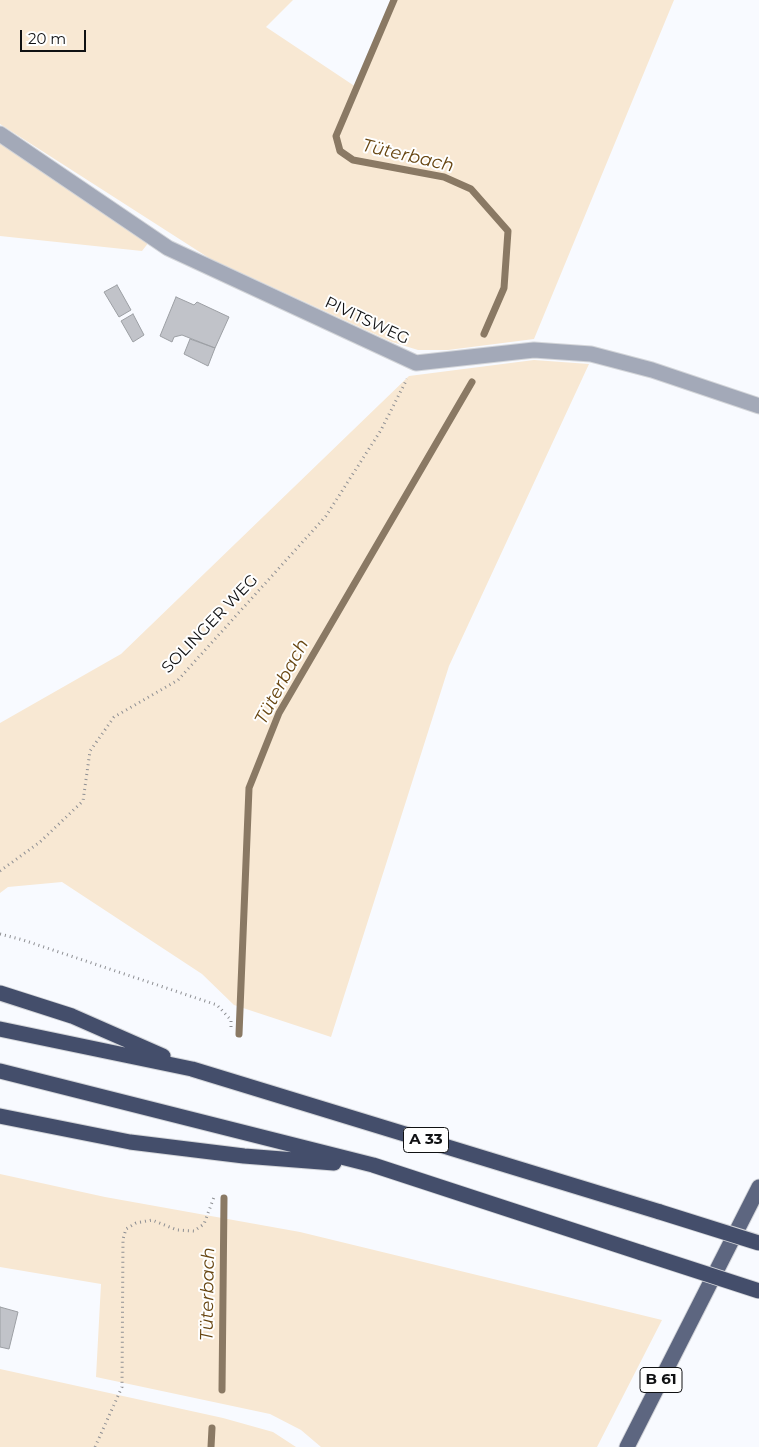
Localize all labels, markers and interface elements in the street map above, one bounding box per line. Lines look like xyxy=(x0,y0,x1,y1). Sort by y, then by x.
scale bar xyxy=(22,20,89,52)
text: 20 m xyxy=(28,29,66,48)
water label: Tüterbach xyxy=(360,135,456,177)
street label: PIVITSWEG xyxy=(322,293,412,349)
street label: SOLINGER WEG xyxy=(158,571,262,677)
water label: Tüterbach xyxy=(250,636,314,728)
road number: A 33 xyxy=(404,1128,448,1152)
water label: Tüterbach xyxy=(196,1247,220,1341)
road number: B 61 xyxy=(640,1368,682,1392)

